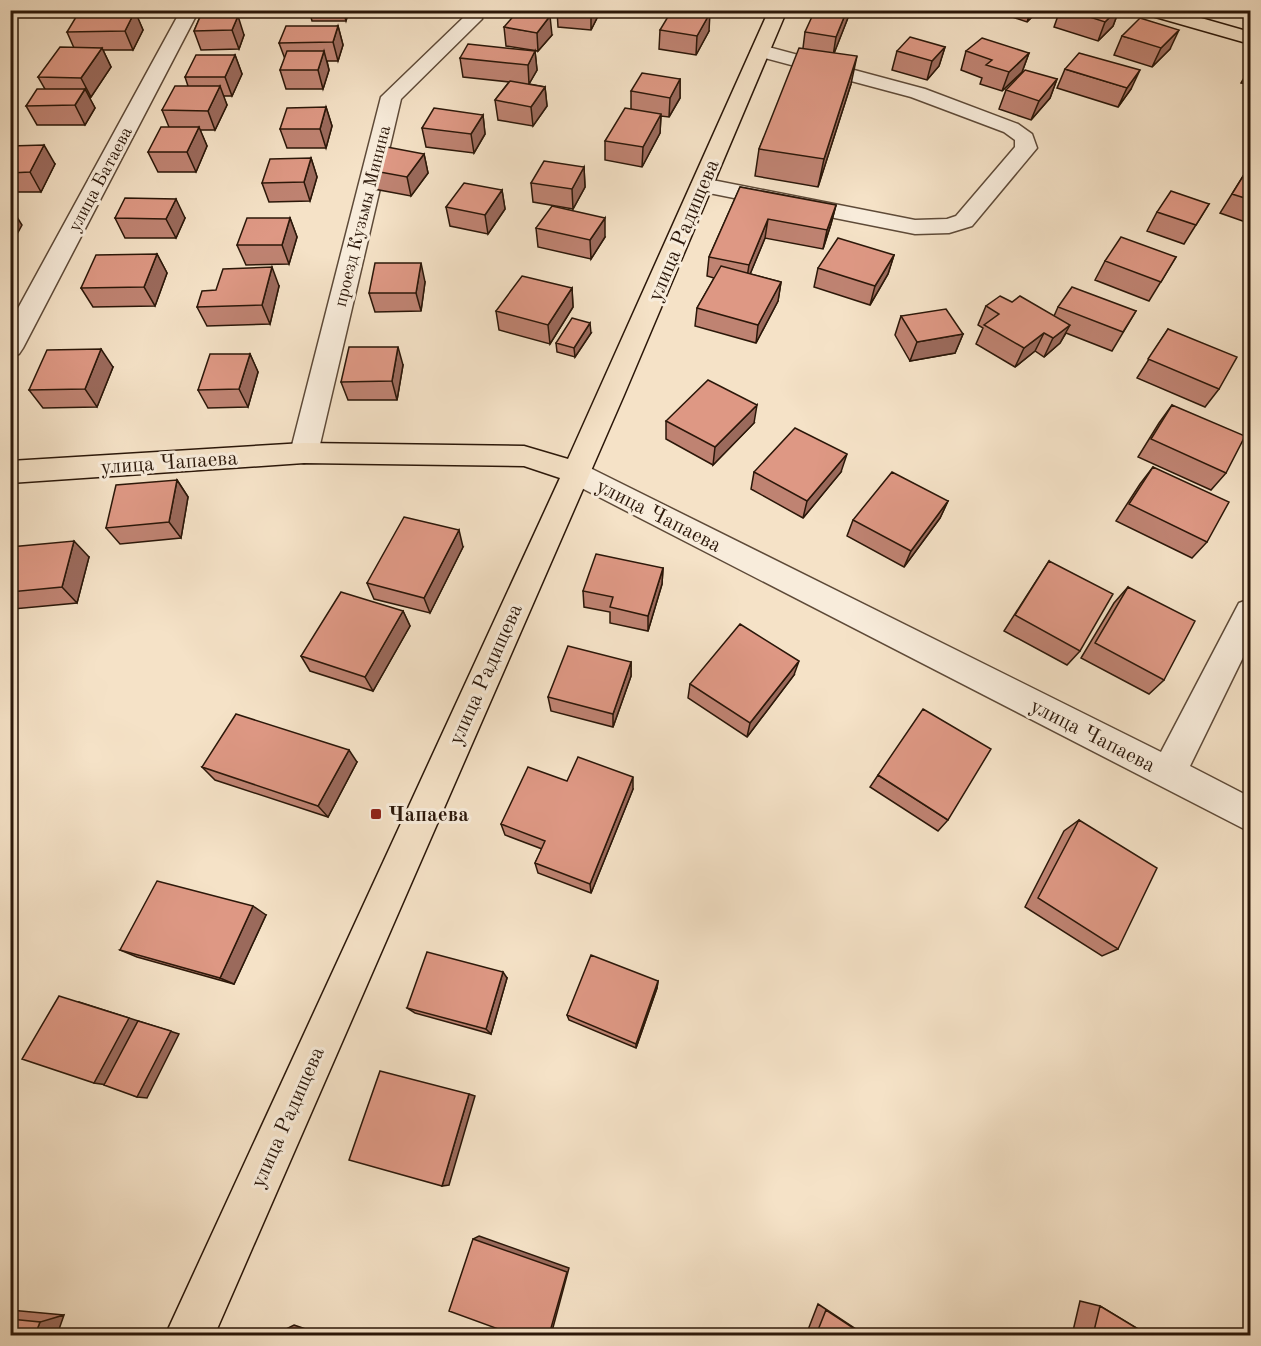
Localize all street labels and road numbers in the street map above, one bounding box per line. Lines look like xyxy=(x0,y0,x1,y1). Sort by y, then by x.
street label: улица Батаева xyxy=(66,124,136,235)
street label: проезд Кузьмы Минина xyxy=(332,124,394,309)
street label: улица Радищева xyxy=(645,157,724,305)
street label: улица Чапаева xyxy=(100,448,238,479)
street label: улица Чапаева xyxy=(592,476,724,557)
street label: улица Радищева xyxy=(446,601,527,748)
street label: улица Чапаева xyxy=(1026,696,1158,777)
street label: улица Радищева xyxy=(248,1044,329,1191)

